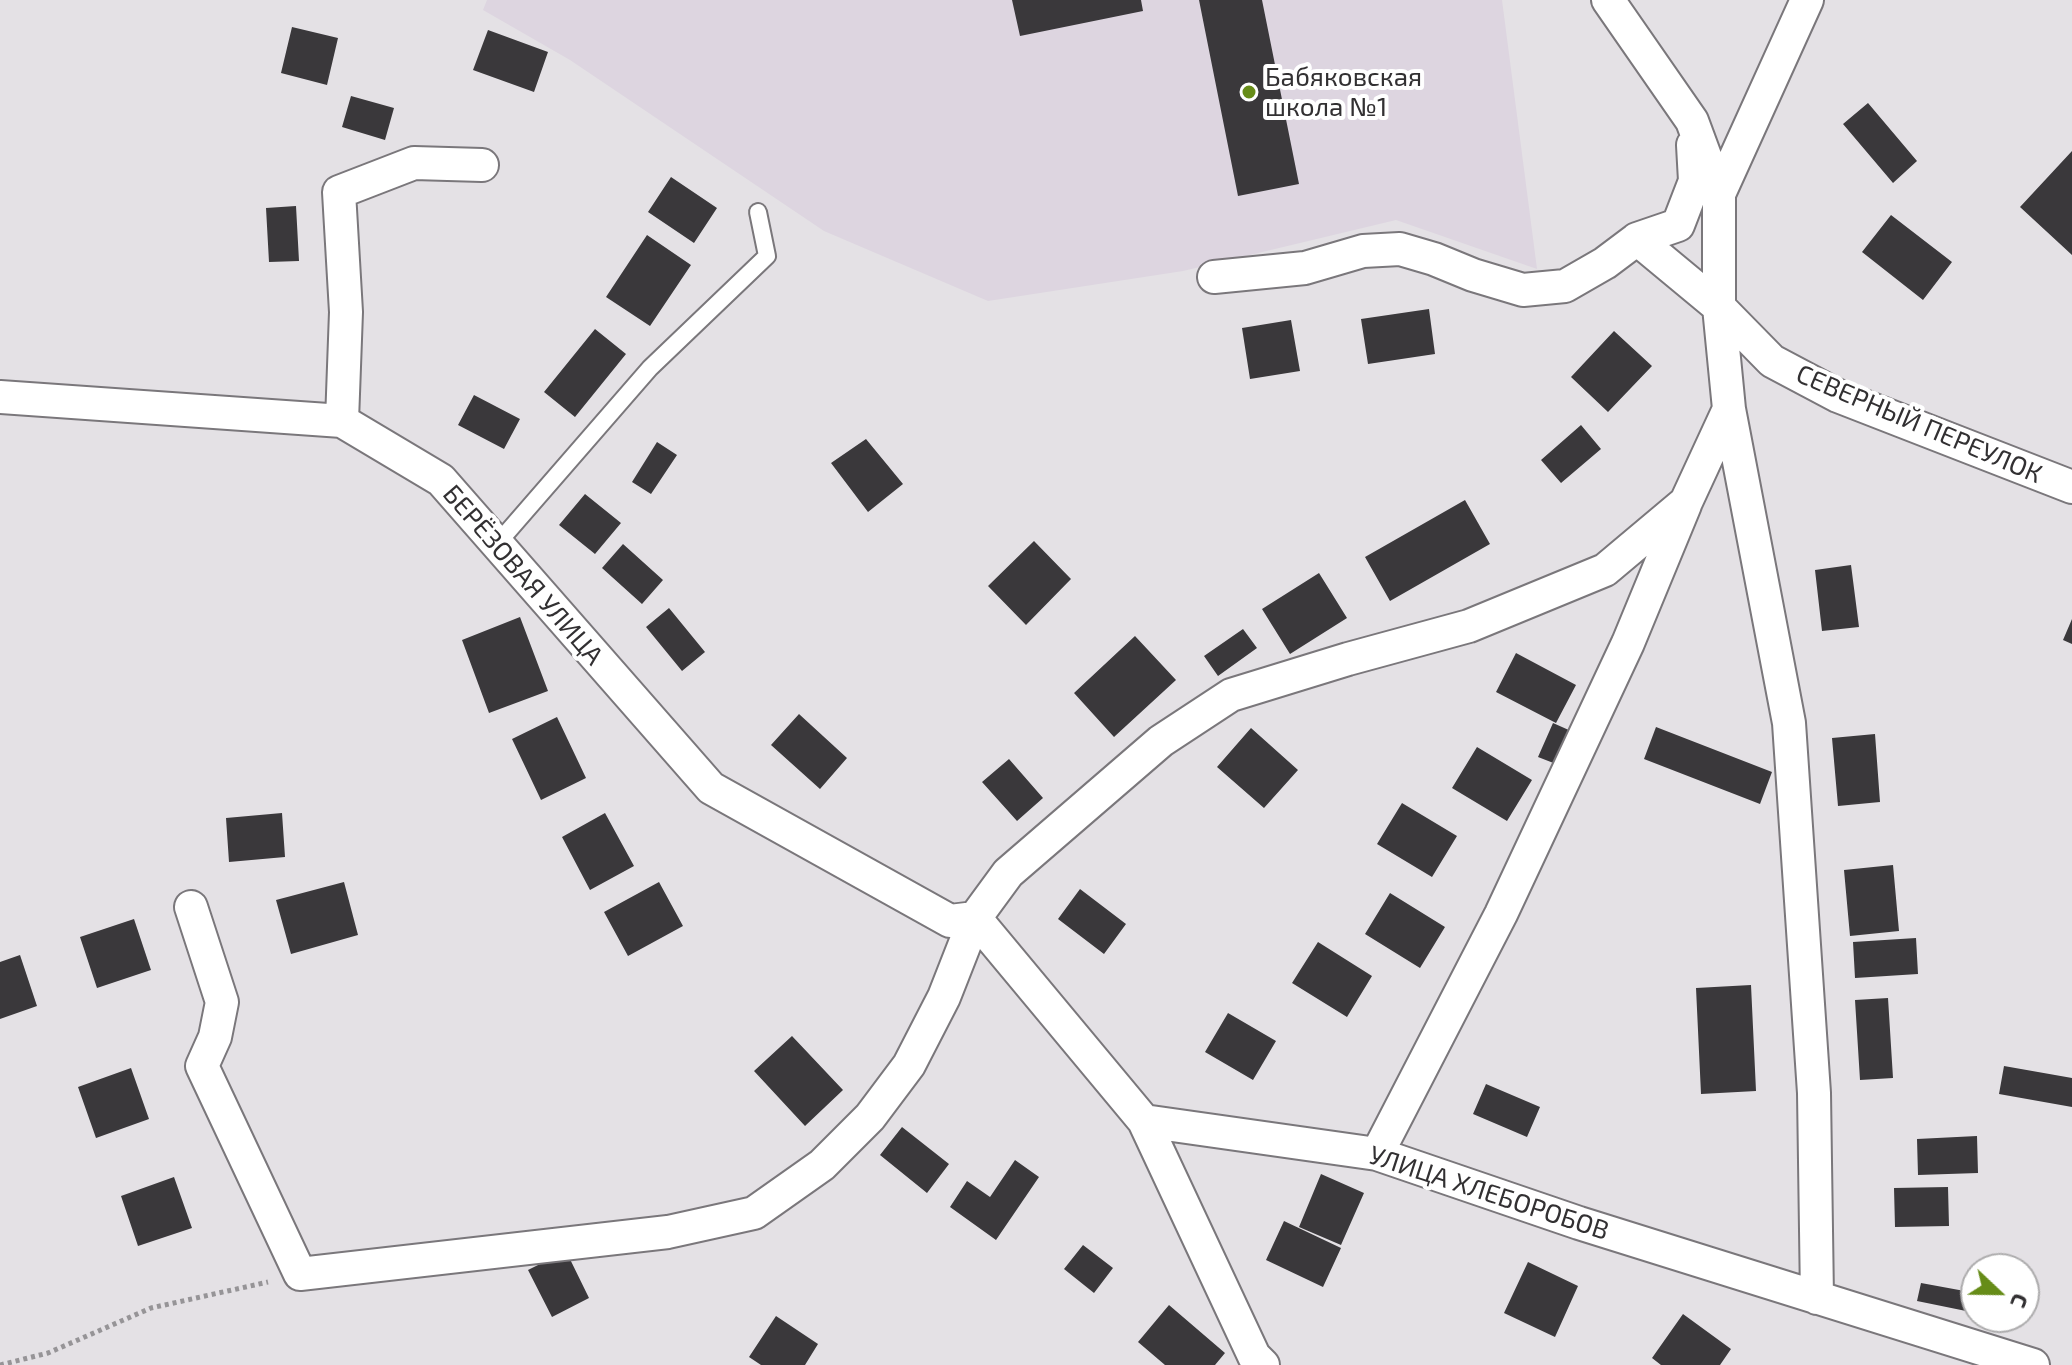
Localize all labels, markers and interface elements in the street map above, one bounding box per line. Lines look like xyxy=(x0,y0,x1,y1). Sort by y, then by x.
place label: Бабяковская школа №1 xyxy=(1265,61,1422,122)
marker: Бабяковская школа №1 xyxy=(1240,83,1258,101)
street label: СЕВЕРНЫЙ ПЕРЕУЛОК xyxy=(1792,358,2046,490)
street label: БЕРЁЗОВАЯ УЛИЦА xyxy=(436,479,610,671)
street label: УЛИЦА ХЛЕБОРОБОВ xyxy=(1365,1139,1613,1247)
north arrow xyxy=(1960,1253,2040,1333)
text: С xyxy=(2006,1290,2035,1312)

